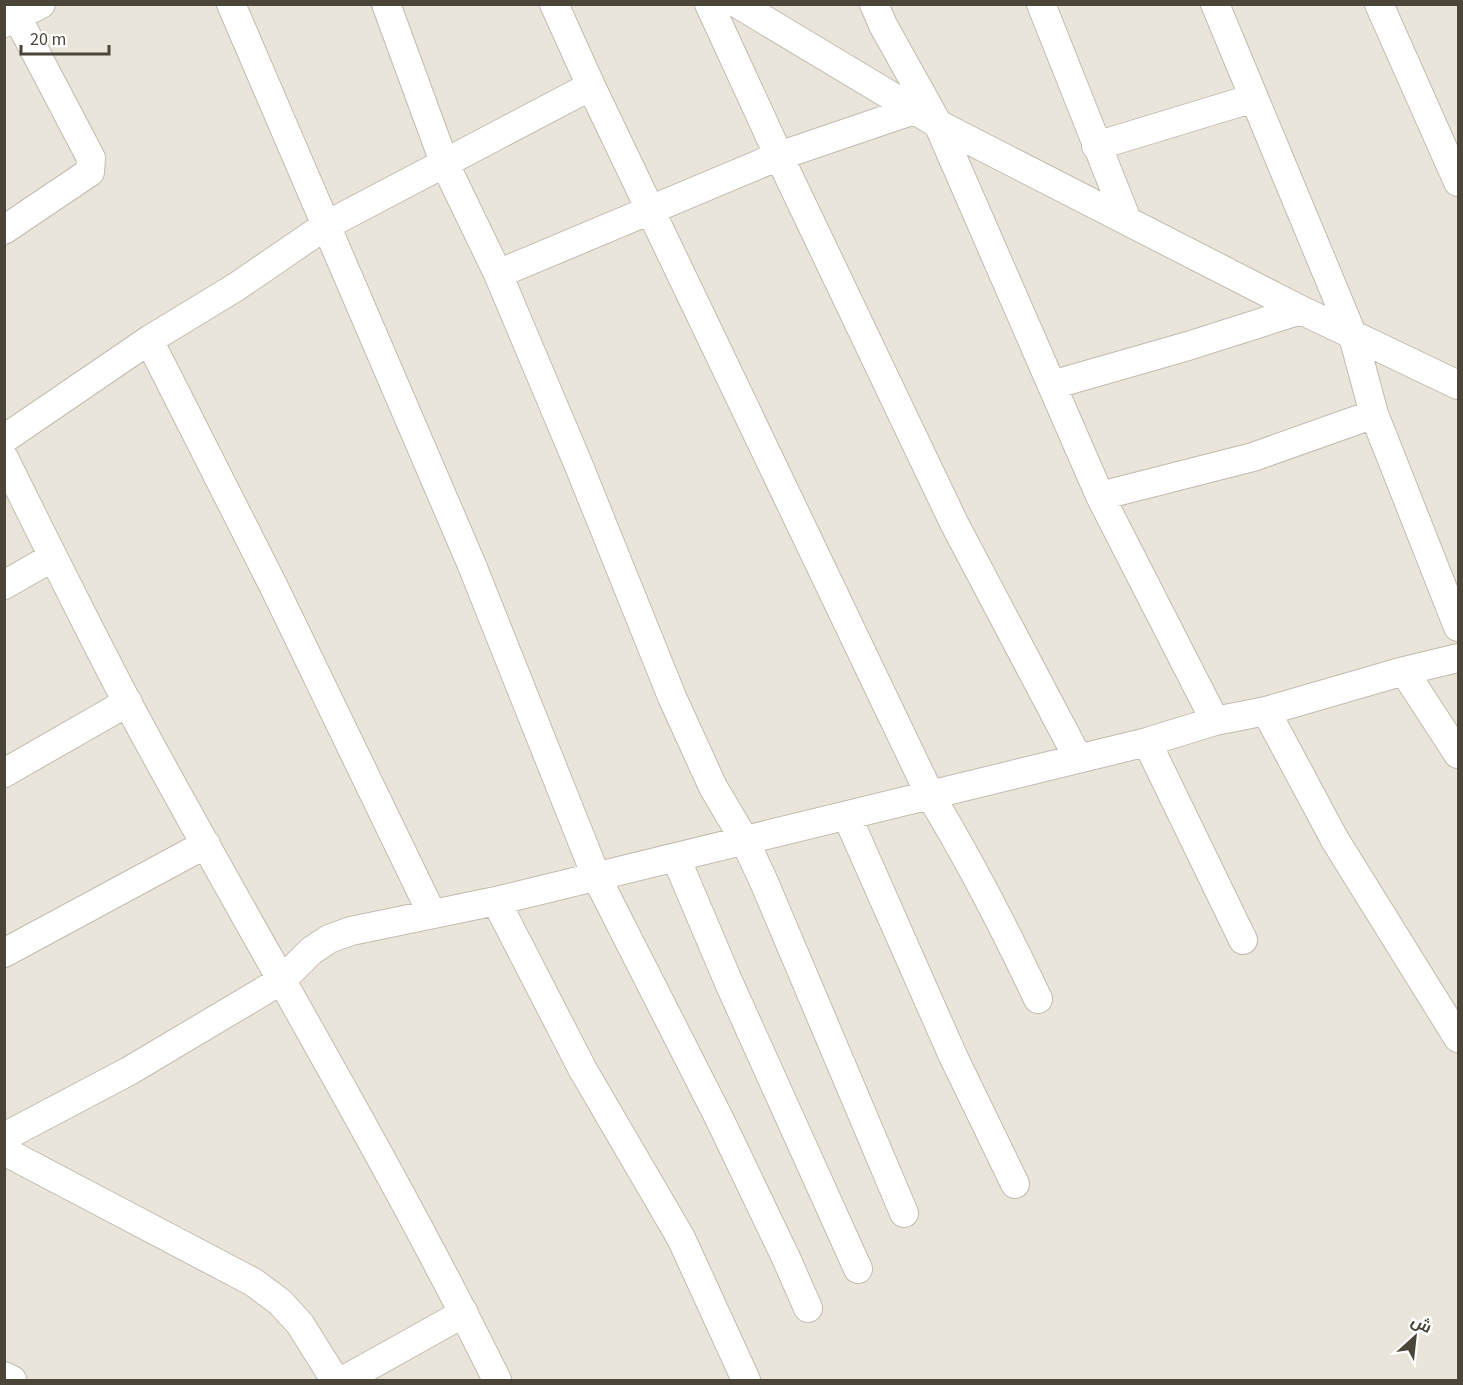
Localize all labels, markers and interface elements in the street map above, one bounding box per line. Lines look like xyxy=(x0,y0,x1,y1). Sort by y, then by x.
scale bar xyxy=(21,18,110,56)
text: 20 m xyxy=(30,27,66,52)
north arrow xyxy=(1385,1307,1445,1367)
text: ش xyxy=(1407,1310,1435,1339)

